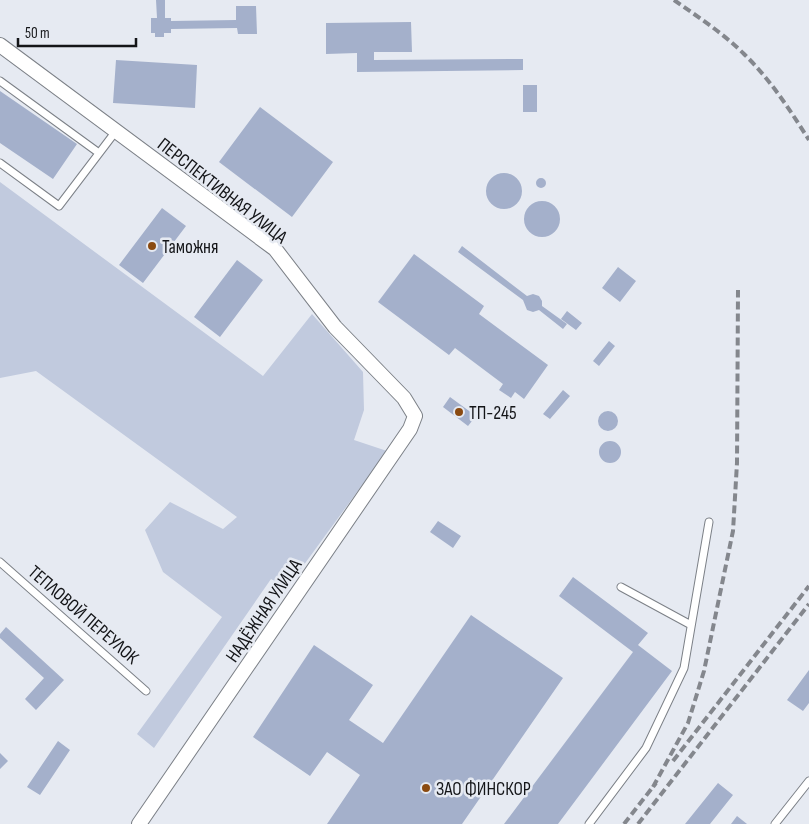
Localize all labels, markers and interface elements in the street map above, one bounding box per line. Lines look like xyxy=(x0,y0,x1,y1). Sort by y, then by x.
scale bar xyxy=(18,15,135,47)
text: 50 m xyxy=(25,24,50,43)
street label: ПЕРСПЕКТИВНАЯ УЛИЦА xyxy=(152,133,292,250)
place label: Таможня xyxy=(162,236,219,259)
marker: Таможня xyxy=(146,240,158,252)
place label: ТП-245 xyxy=(469,402,517,425)
marker: ТП-245 xyxy=(453,406,465,418)
street label: НАДЁЖНАЯ УЛИЦА xyxy=(221,554,308,667)
street label: ТЕПЛОВОЙ ПЕРЕУЛОК xyxy=(23,561,143,670)
place label: ЗАО ФИНСКОР xyxy=(436,778,531,801)
marker: ЗАО ФИНСКОР xyxy=(420,782,432,794)

